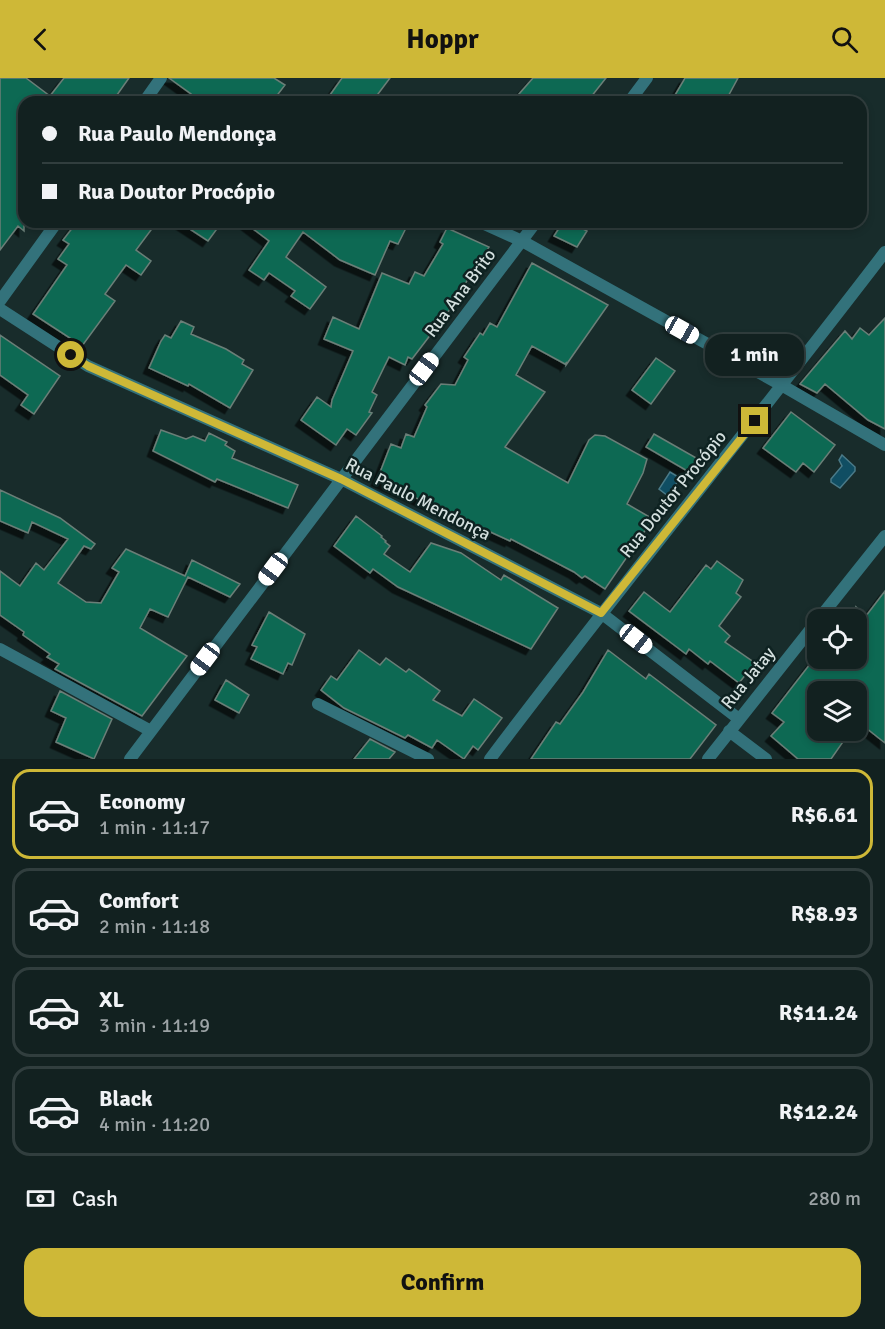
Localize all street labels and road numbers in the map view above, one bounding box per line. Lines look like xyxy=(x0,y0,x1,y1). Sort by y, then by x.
street label: Rua Ana Brito xyxy=(420,244,500,342)
street label: Rua Doutor Procópio xyxy=(615,426,731,562)
street label: Rua Paulo Mendonça xyxy=(342,453,494,545)
street label: Rua Jatay xyxy=(716,642,780,713)

